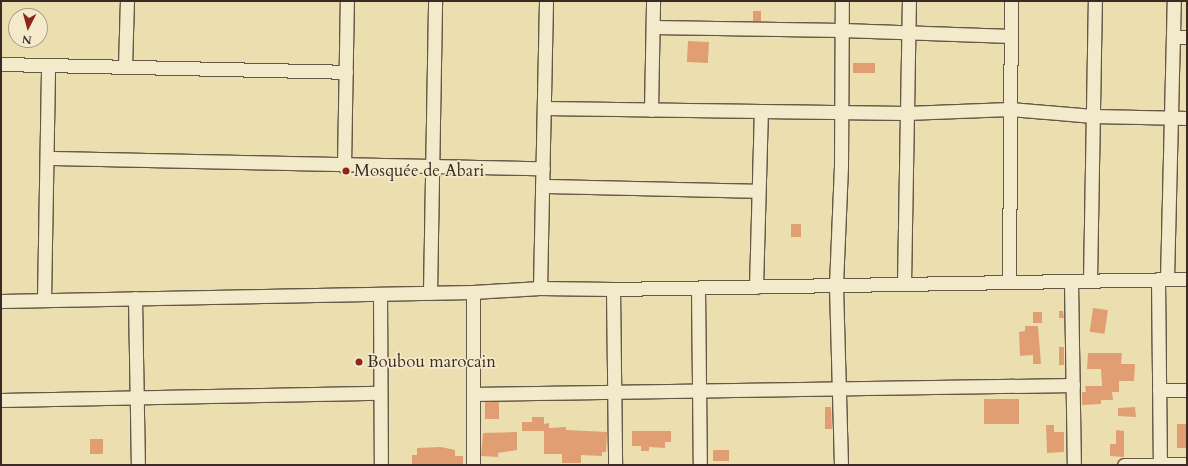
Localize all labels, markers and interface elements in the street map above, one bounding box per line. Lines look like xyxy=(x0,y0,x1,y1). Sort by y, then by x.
north arrow xyxy=(8,8,48,48)
text: N xyxy=(21,31,32,47)
place label: Mosquée de Abari xyxy=(354,161,484,181)
marker: Mosquée de Abari xyxy=(341,166,351,176)
place label: Boubou marocain xyxy=(367,352,496,372)
marker: Boubou marocain xyxy=(354,357,364,367)

